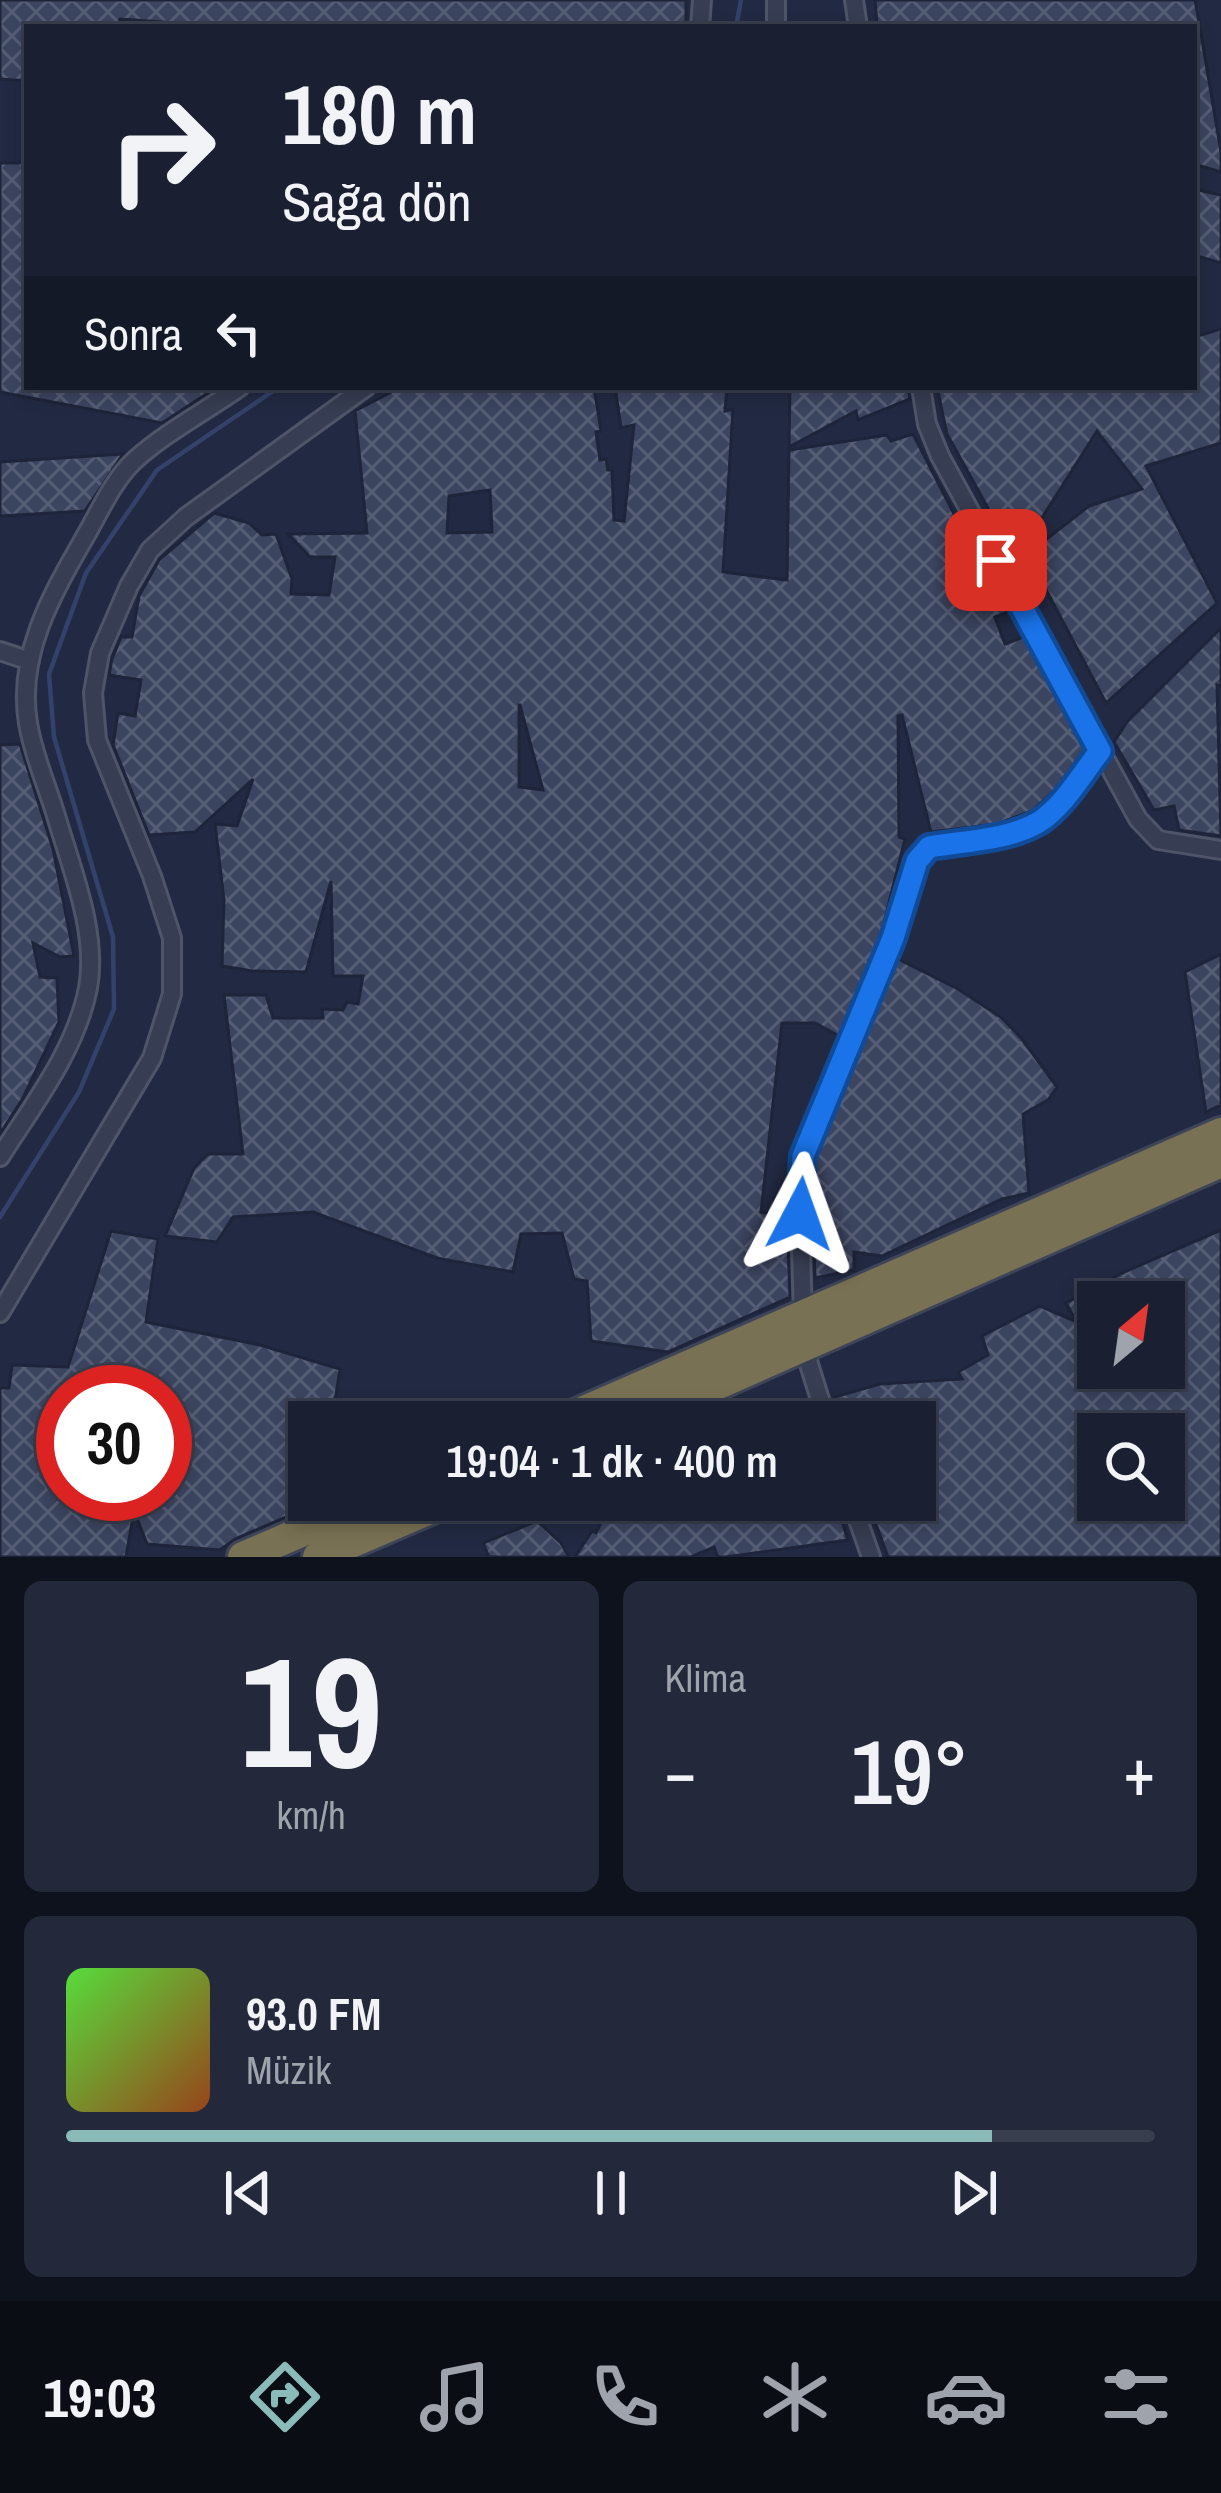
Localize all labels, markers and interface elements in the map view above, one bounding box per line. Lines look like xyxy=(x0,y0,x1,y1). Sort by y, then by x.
text: 180 m xyxy=(282,57,477,170)
icon: right xyxy=(84,72,240,228)
text: Sağa dön xyxy=(282,165,472,238)
icon: left xyxy=(206,300,272,366)
text: Sonra xyxy=(84,303,182,364)
pin xyxy=(945,509,1047,611)
icon: arrive xyxy=(963,527,1029,593)
position arrow xyxy=(737,1151,863,1277)
north arrow xyxy=(1077,1281,1185,1389)
map controls xyxy=(1077,1281,1185,1521)
speed limit sign: 30 xyxy=(36,1365,192,1521)
button: search xyxy=(1077,1413,1185,1521)
text: 19:04 · 1 dk · 400 m xyxy=(446,1430,778,1491)
text: 19 xyxy=(240,1606,382,1816)
text: Klima xyxy=(665,1652,746,1704)
text: 19° xyxy=(851,1711,969,1832)
text: − xyxy=(665,1727,696,1816)
text: + xyxy=(1123,1727,1155,1816)
text: km/h xyxy=(277,1789,346,1841)
text: 93.0 FM xyxy=(246,1983,381,2044)
text: Müzik xyxy=(246,2044,331,2096)
icon: previous xyxy=(215,2160,281,2226)
icon: pause xyxy=(578,2160,644,2226)
icon: next xyxy=(941,2160,1007,2226)
icon: directions xyxy=(243,2355,327,2439)
icon: music xyxy=(413,2355,497,2439)
icon: phone xyxy=(583,2355,667,2439)
icon: climate xyxy=(753,2355,837,2439)
icon: car xyxy=(924,2355,1008,2439)
icon: filters xyxy=(1094,2355,1178,2439)
text: 19:03 xyxy=(43,2361,156,2434)

